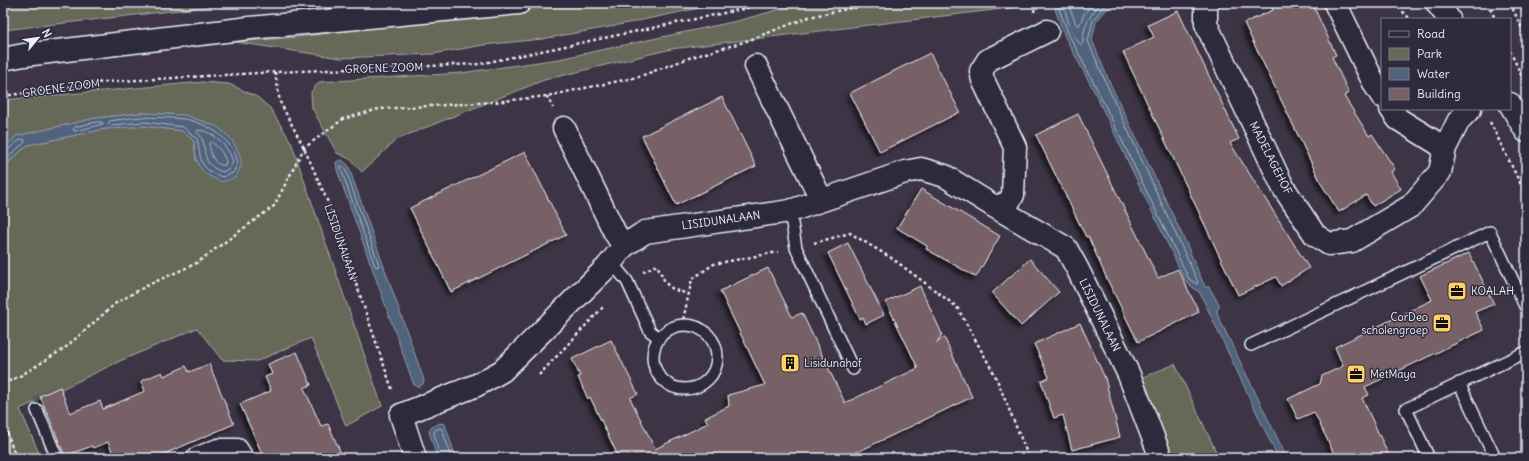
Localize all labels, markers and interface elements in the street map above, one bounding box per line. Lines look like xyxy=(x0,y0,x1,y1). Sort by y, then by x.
north arrow xyxy=(18,18,58,58)
legend xyxy=(1381,18,1511,110)
text: N xyxy=(39,26,55,40)
text: Road xyxy=(1417,26,1445,41)
text: Park xyxy=(1417,46,1442,61)
street label: GROENE ZOOM xyxy=(344,60,424,76)
text: Water xyxy=(1417,66,1450,81)
street label: GROENE ZOOM xyxy=(21,76,101,100)
text: Building xyxy=(1417,86,1461,101)
street label: MADELAGEHOF xyxy=(1247,119,1295,197)
street label: LISIDUNALAAN xyxy=(321,202,361,282)
street label: LISIDUNALAAN xyxy=(681,208,761,232)
street label: LISIDUNALAAN xyxy=(1076,276,1124,354)
office icon: KOALAH xyxy=(1446,280,1468,302)
place label: KOALAH xyxy=(1471,284,1514,298)
place label: CorDeo scholengroep xyxy=(1361,310,1428,337)
office icon: CorDeo scholengroep xyxy=(1431,312,1453,334)
building icon: Lisidunahof xyxy=(779,352,801,374)
place label: Lisidunahof xyxy=(804,356,862,370)
office icon: MetMaya xyxy=(1345,363,1367,385)
place label: MetMaya xyxy=(1370,367,1416,381)

